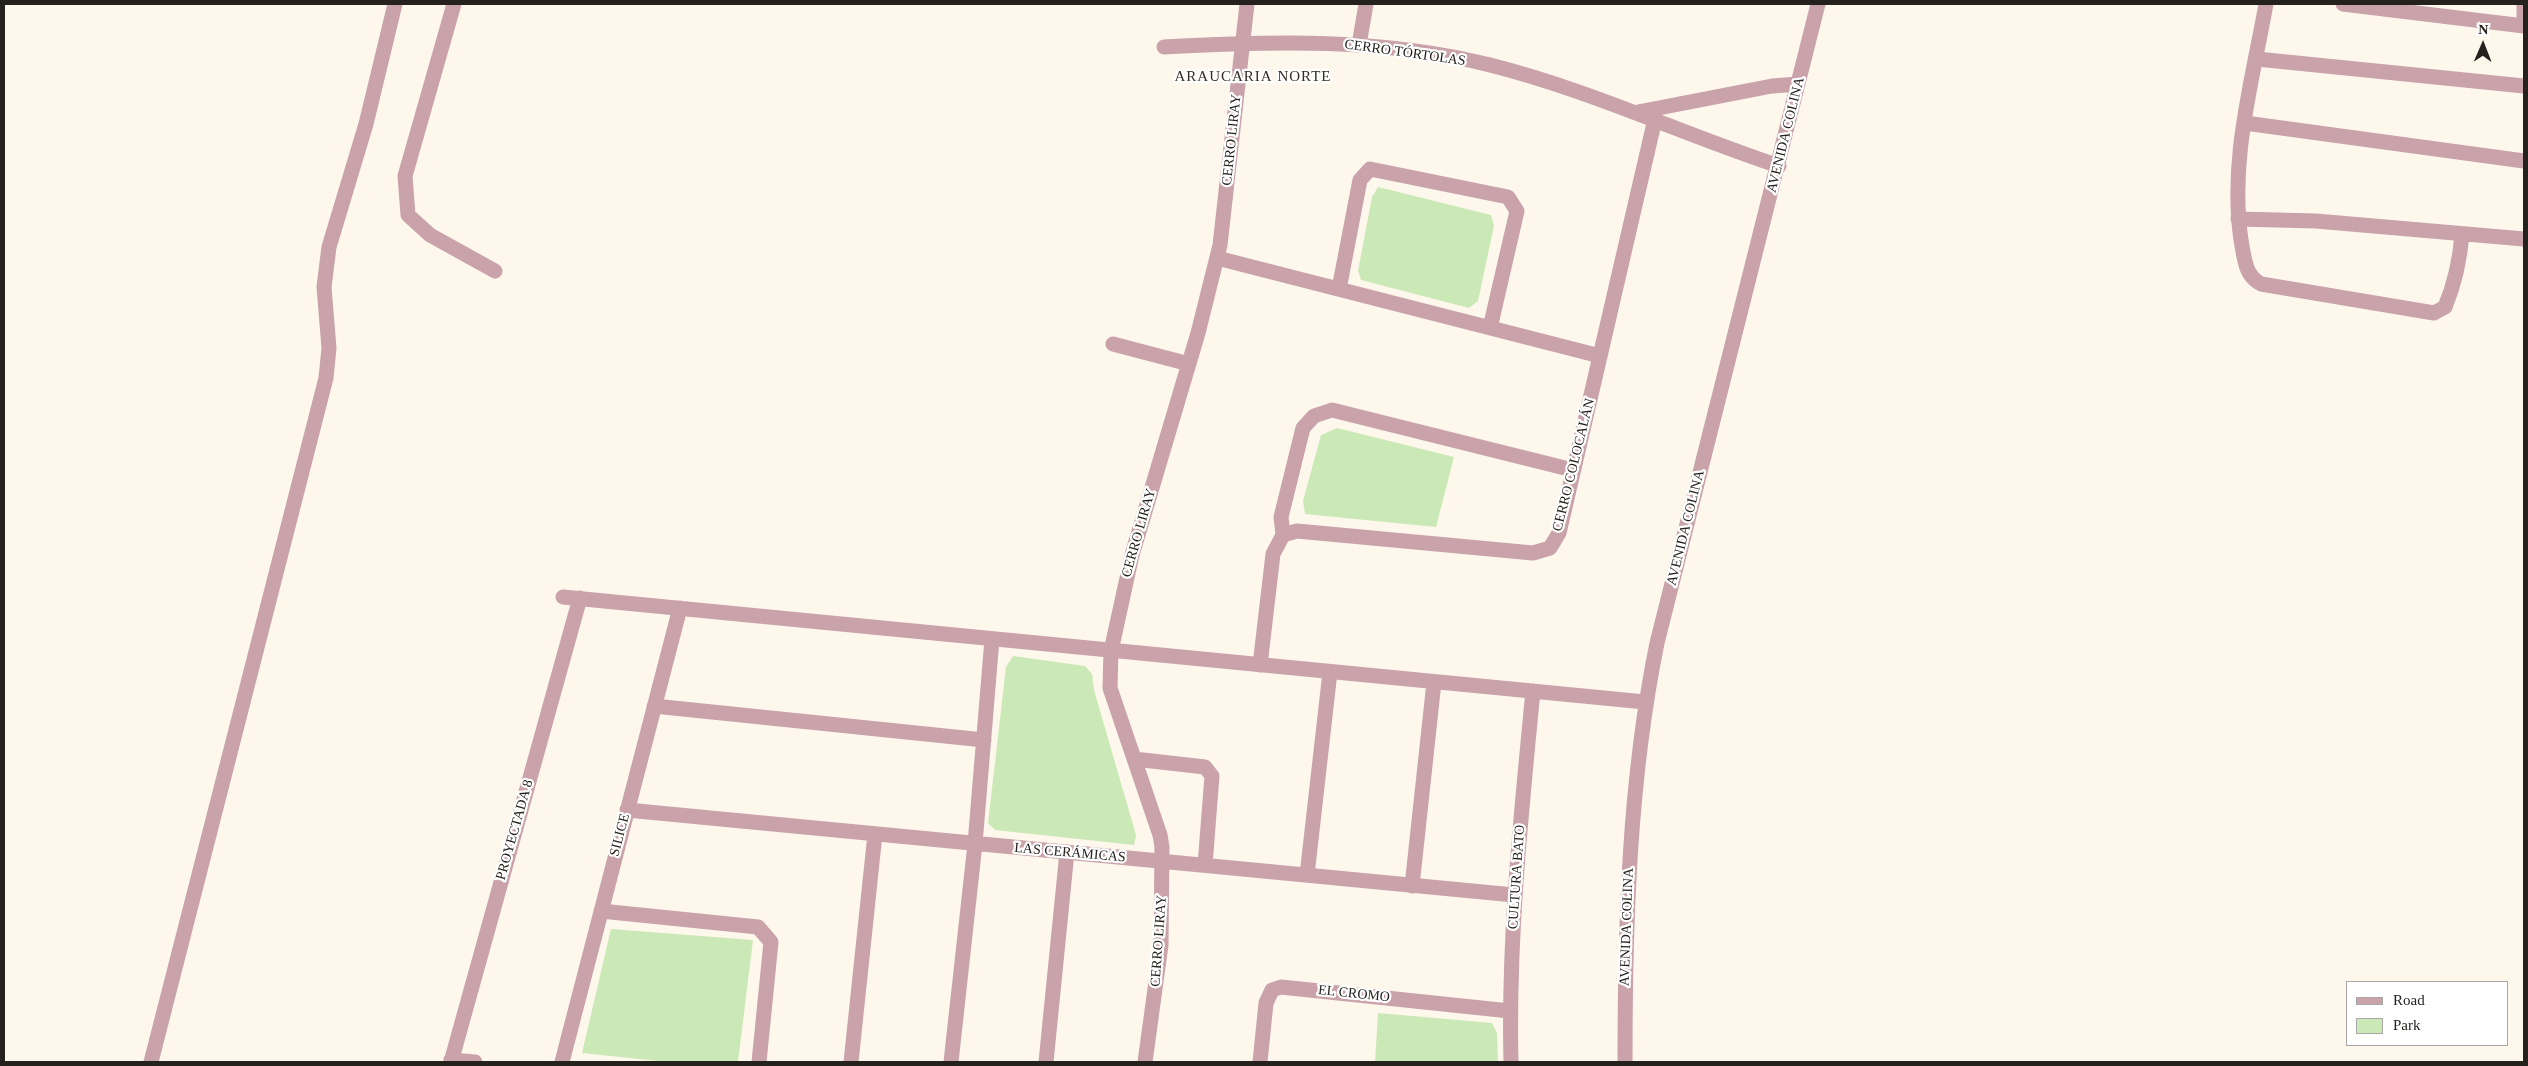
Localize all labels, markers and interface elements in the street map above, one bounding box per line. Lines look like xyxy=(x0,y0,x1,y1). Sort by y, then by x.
north arrow xyxy=(2458,20,2508,70)
text: N xyxy=(2478,22,2488,37)
street label: CERRO TÓRTOLAS xyxy=(1343,36,1467,70)
district label: ARAUCARIA NORTE xyxy=(1173,68,1333,86)
street label: AVENIDA COLINA xyxy=(1764,76,1808,194)
street label: CERRO LIRAY xyxy=(1219,94,1245,186)
street label: CERRO COLOCALÁN xyxy=(1549,397,1599,533)
street label: AVENIDA COLINA xyxy=(1664,469,1708,587)
street label: CERRO LIRAY xyxy=(1118,487,1160,579)
street label: PROYECTADA 8 xyxy=(493,778,537,882)
street label: SILICE xyxy=(606,812,634,858)
street label: CULTURA BATO xyxy=(1505,824,1529,930)
street label: LAS CERÁMICAS xyxy=(1014,840,1126,866)
street label: AVENIDA COLINA xyxy=(1617,868,1637,986)
street label: CERRO LIRAY xyxy=(1147,895,1171,987)
legend xyxy=(2346,981,2508,1046)
street label: EL CROMO xyxy=(1317,982,1391,1006)
text: Road xyxy=(2393,992,2425,1008)
text: Park xyxy=(2393,1017,2421,1033)

